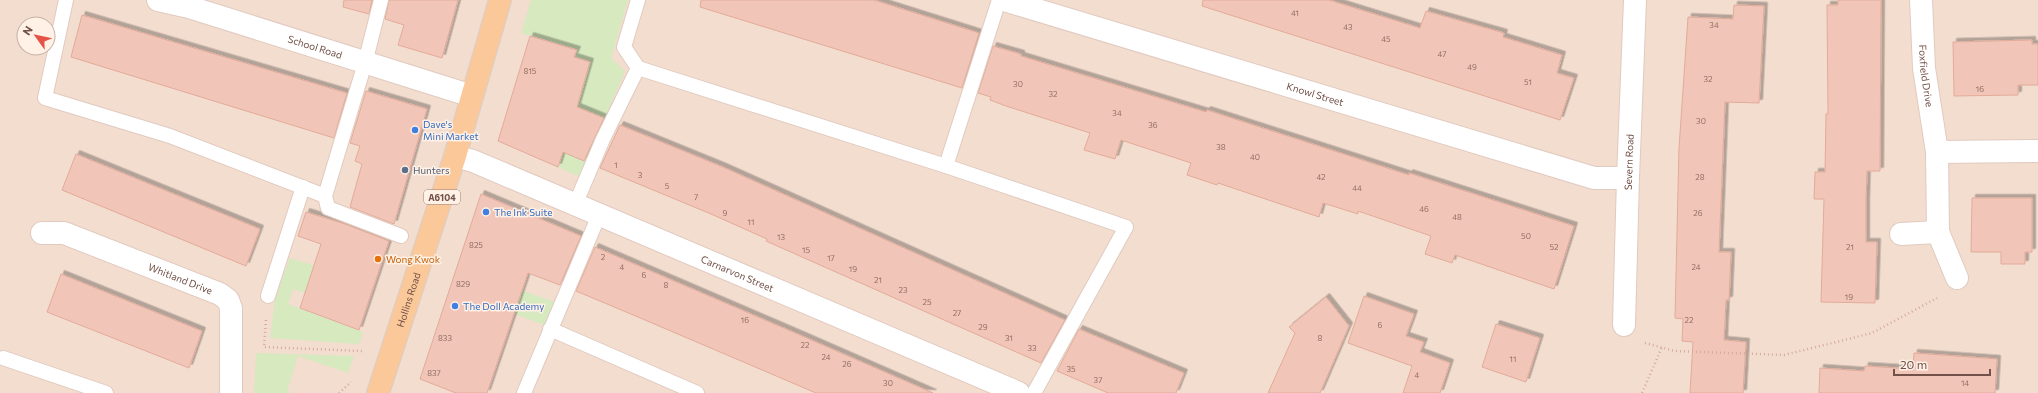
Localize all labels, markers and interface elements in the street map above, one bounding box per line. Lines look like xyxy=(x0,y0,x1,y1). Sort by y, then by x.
house number: 41 xyxy=(1291,8,1299,18)
north arrow xyxy=(16,16,56,56)
house number: 34 xyxy=(1709,20,1719,30)
house number: 43 xyxy=(1343,22,1353,32)
text: N xyxy=(19,23,35,37)
street label: School Road xyxy=(286,32,344,61)
house number: 45 xyxy=(1381,34,1391,44)
street label: Foxfield Drive xyxy=(1917,44,1936,108)
house number: 47 xyxy=(1438,49,1446,59)
house number: 49 xyxy=(1467,62,1477,72)
house number: 815 xyxy=(524,66,537,76)
house number: 32 xyxy=(1704,74,1713,84)
house number: 51 xyxy=(1524,77,1532,87)
house number: 30 xyxy=(1013,79,1023,89)
street label: Knowl Street xyxy=(1285,80,1345,108)
house number: 16 xyxy=(1976,84,1984,94)
house number: 32 xyxy=(1049,89,1058,99)
house number: 34 xyxy=(1112,108,1122,118)
house number: 30 xyxy=(1696,116,1706,126)
place label: Dave's Mini Market xyxy=(423,118,479,142)
house number: 36 xyxy=(1148,120,1158,130)
marker: Dave's Mini Market xyxy=(410,125,420,135)
street label: Severn Road xyxy=(1622,133,1636,190)
house number: 38 xyxy=(1216,142,1226,152)
house number: 40 xyxy=(1250,152,1260,162)
house number: 1 xyxy=(614,160,618,170)
place label: Hunters xyxy=(413,164,450,176)
marker: Hunters xyxy=(400,165,410,175)
house number: 3 xyxy=(638,170,643,180)
house number: 42 xyxy=(1316,172,1326,182)
house number: 28 xyxy=(1695,172,1705,182)
house number: 5 xyxy=(665,181,670,191)
house number: 44 xyxy=(1352,183,1362,193)
road number: A6104 xyxy=(424,190,460,204)
house number: 7 xyxy=(694,192,698,202)
house number: 46 xyxy=(1419,204,1429,214)
place label: The Ink Suite xyxy=(494,206,553,218)
marker: The Ink Suite xyxy=(481,207,491,217)
house number: 9 xyxy=(723,208,728,218)
house number: 26 xyxy=(1693,208,1703,218)
house number: 48 xyxy=(1452,212,1462,222)
house number: 11 xyxy=(748,217,754,227)
house number: 50 xyxy=(1521,231,1531,241)
house number: 13 xyxy=(777,232,785,242)
house number: 825 xyxy=(469,240,483,250)
house number: 52 xyxy=(1549,242,1559,252)
house number: 21 xyxy=(1846,242,1854,252)
house number: 15 xyxy=(802,245,810,255)
house number: 2 xyxy=(601,252,606,262)
place label: Wong Kwok xyxy=(386,253,441,265)
street label: Carnarvon Street xyxy=(699,253,776,294)
house number: 17 xyxy=(827,253,835,263)
marker: Wong Kwok xyxy=(373,254,383,264)
street label: Whitland Drive xyxy=(147,261,214,296)
house number: 4 xyxy=(620,262,625,272)
house number: 24 xyxy=(1691,262,1701,272)
house number: 19 xyxy=(849,264,857,274)
house number: 6 xyxy=(642,270,647,280)
street label: Hollins Road xyxy=(394,271,423,329)
house number: 21 xyxy=(874,275,882,285)
house number: 829 xyxy=(456,279,470,289)
house number: 8 xyxy=(664,280,669,290)
house number: 23 xyxy=(899,285,908,295)
house number: 19 xyxy=(1845,292,1853,302)
house number: 25 xyxy=(922,297,932,307)
place label: The Doll Academy xyxy=(463,300,544,312)
marker: The Doll Academy xyxy=(450,301,460,311)
house number: 27 xyxy=(953,308,961,318)
house number: 16 xyxy=(741,315,749,325)
house number: 22 xyxy=(1685,315,1694,325)
house number: 6 xyxy=(1378,320,1383,330)
house number: 29 xyxy=(978,322,988,332)
house number: 833 xyxy=(438,333,452,343)
house number: 31 xyxy=(1005,333,1013,343)
house number: 8 xyxy=(1318,333,1323,343)
house number: 22 xyxy=(801,340,810,350)
house number: 33 xyxy=(1027,343,1037,353)
scale bar xyxy=(1894,351,1990,377)
house number: 24 xyxy=(821,352,831,362)
house number: 11 xyxy=(1510,354,1516,364)
text: 20 m xyxy=(1900,357,1927,371)
house number: 26 xyxy=(842,359,852,369)
house number: 35 xyxy=(1066,364,1076,374)
house number: 837 xyxy=(427,368,441,378)
house number: 4 xyxy=(1415,370,1420,380)
house number: 37 xyxy=(1094,375,1102,385)
house number: 30 xyxy=(883,378,893,388)
house number: 14 xyxy=(1961,378,1969,388)

